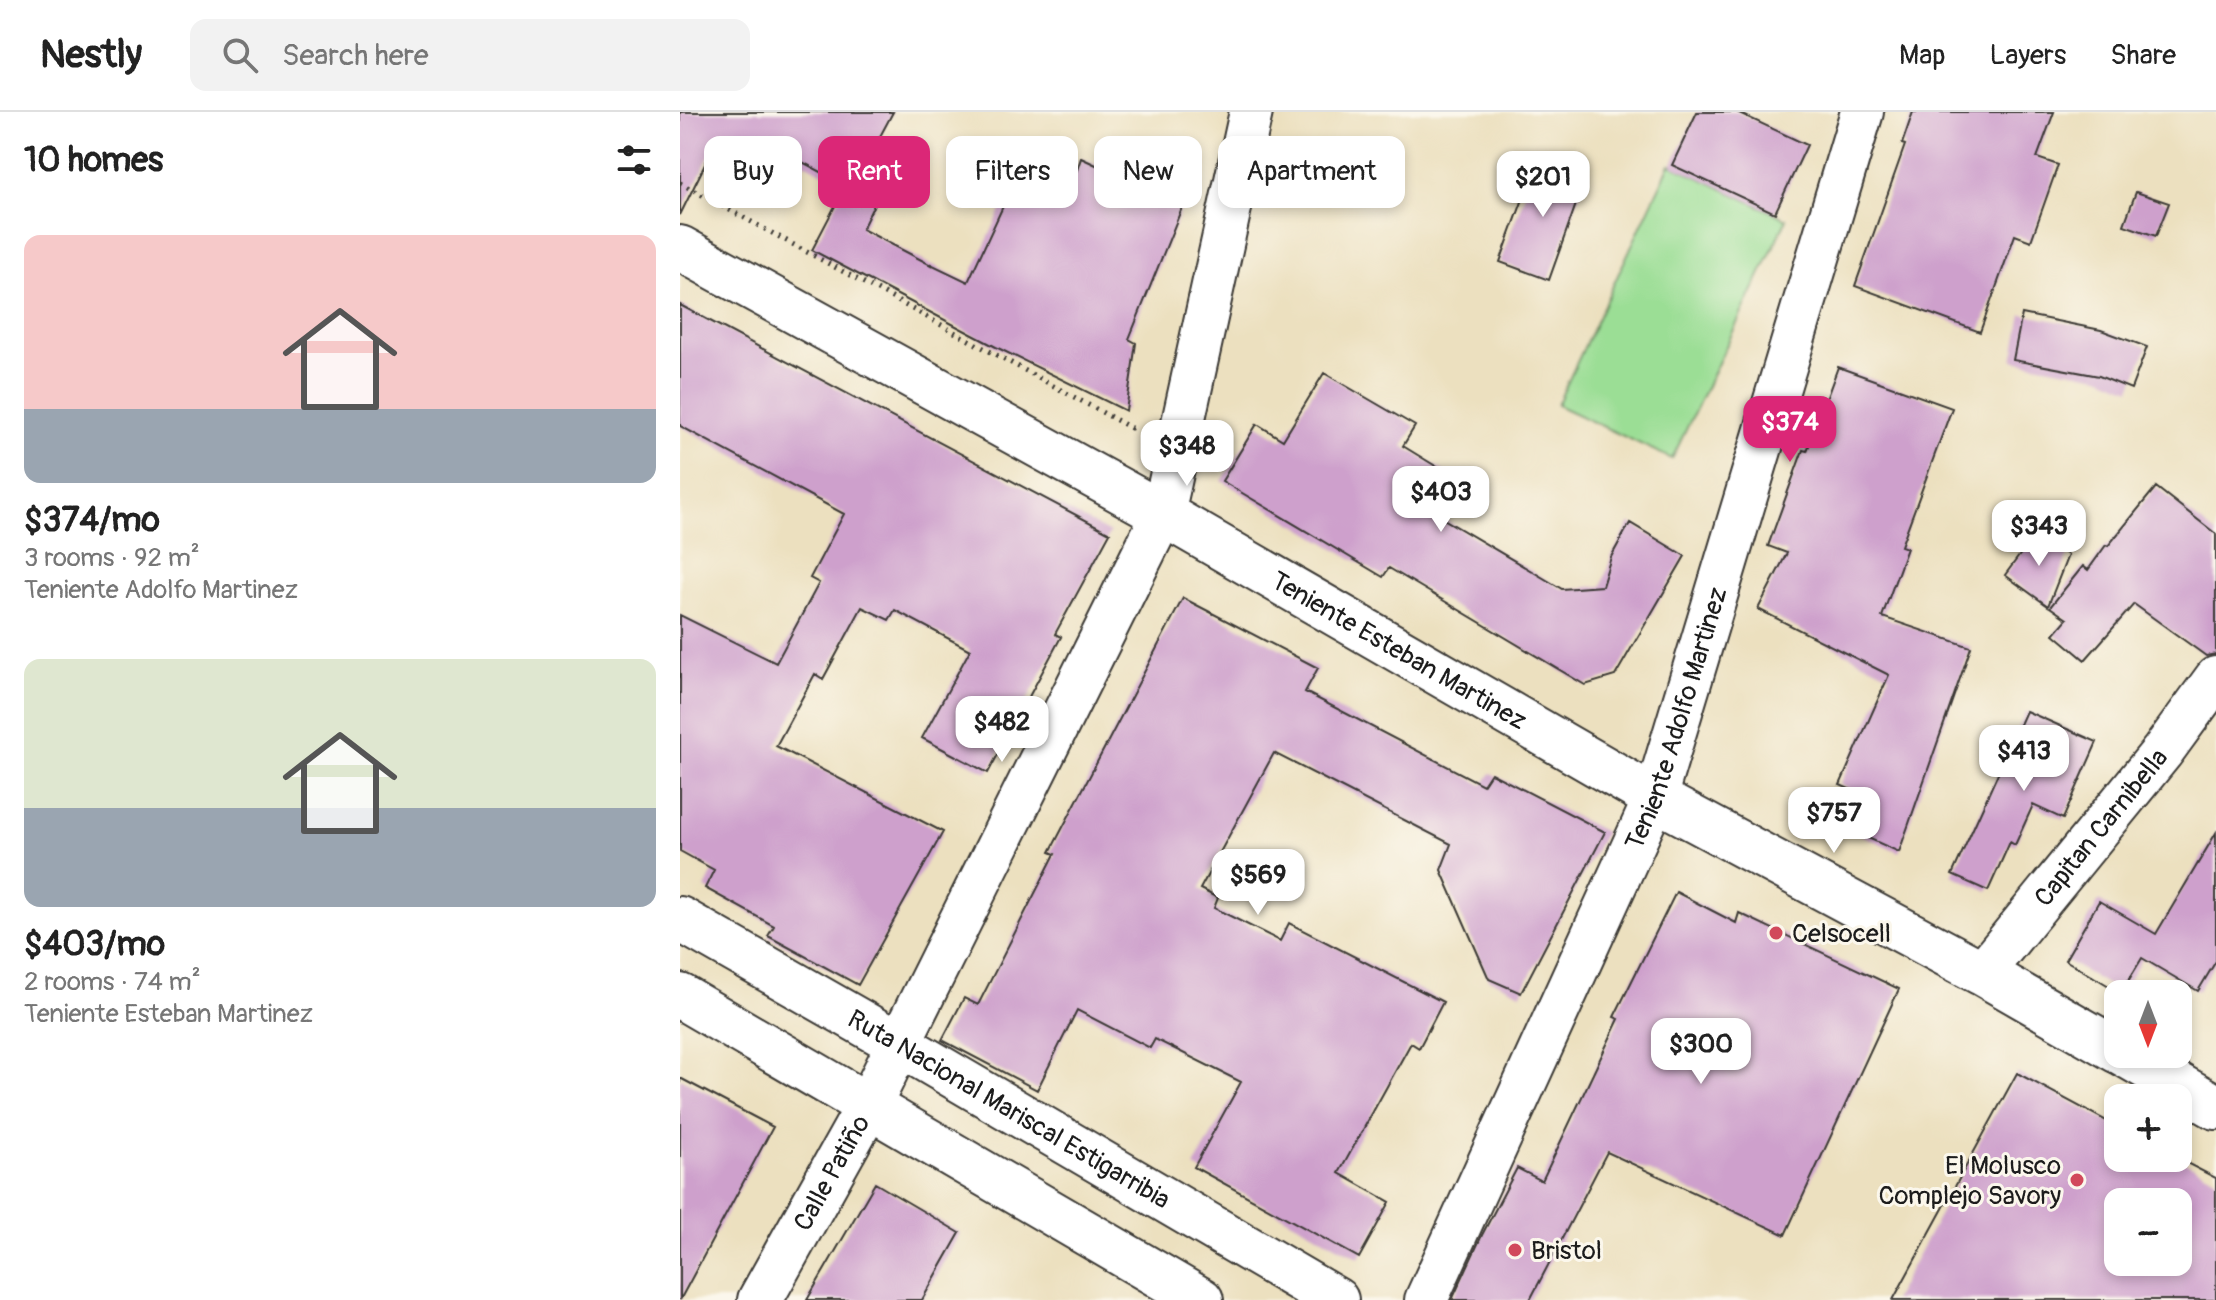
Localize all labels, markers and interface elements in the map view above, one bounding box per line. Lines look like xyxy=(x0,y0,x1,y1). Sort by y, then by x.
search box xyxy=(190,19,750,91)
text: Nestly xyxy=(40,31,142,79)
icon: search xyxy=(218,33,262,77)
text: Search here xyxy=(282,37,429,74)
text: Map xyxy=(1899,38,1945,73)
text: Layers xyxy=(1989,38,2066,73)
text: Share xyxy=(2110,38,2176,73)
chip: Buy xyxy=(704,136,802,208)
chip: Rent xyxy=(818,136,930,208)
chip: Filters xyxy=(946,136,1078,208)
chip: New xyxy=(1094,136,1202,208)
chip: Apartment xyxy=(1218,136,1405,208)
icon: filters xyxy=(612,138,656,182)
text: 10 homes xyxy=(24,139,163,182)
pin: $201 xyxy=(1496,151,1590,219)
text: $201 xyxy=(1515,161,1571,193)
icon: home xyxy=(268,287,412,431)
pin: $374 xyxy=(1743,396,1837,464)
text: $374 xyxy=(1761,406,1819,438)
pin: $348 xyxy=(1140,420,1234,488)
text: $348 xyxy=(1159,430,1215,462)
pin: $403 xyxy=(1394,466,1488,534)
text: $403 xyxy=(1410,476,1472,508)
text: $374/mo xyxy=(24,499,160,542)
pin: $343 xyxy=(1992,500,2086,568)
text: $343 xyxy=(2010,510,2068,542)
text: 3 rooms · 92 m² xyxy=(24,542,200,574)
street label: Teniente Esteban Martinez xyxy=(1265,565,1532,737)
text: Teniente Adolfo Martinez xyxy=(24,574,298,606)
street label: Teniente Adolfo Martinez xyxy=(1619,584,1735,855)
pin: $482 xyxy=(955,696,1049,764)
text: $482 xyxy=(974,706,1030,738)
icon: home xyxy=(268,711,412,855)
pin: $413 xyxy=(1977,725,2071,793)
text: $413 xyxy=(1997,735,2051,767)
street label: Capitan Carnibella xyxy=(2028,742,2175,913)
pin: $757 xyxy=(1787,787,1881,855)
text: $757 xyxy=(1806,797,1862,829)
pin: $569 xyxy=(1211,849,1305,917)
text: $569 xyxy=(1230,859,1286,891)
place label: Celsocell xyxy=(1792,918,1891,950)
text: $403/mo xyxy=(24,923,165,966)
marker: Celsocell xyxy=(1767,924,1785,942)
text: 2 rooms · 74 m² xyxy=(24,966,201,998)
north arrow xyxy=(2104,980,2192,1068)
map controls xyxy=(2104,980,2192,1276)
text: Teniente Esteban Martinez xyxy=(24,998,313,1030)
street label: Ruta Nacional Mariscal Estigarribia xyxy=(842,1003,1176,1216)
pin: $300 xyxy=(1654,1018,1748,1086)
text: $300 xyxy=(1669,1028,1733,1060)
button: + xyxy=(2104,1084,2192,1172)
street label: Calle Patiño xyxy=(787,1109,877,1237)
place label: El Molusco Complejo Savory xyxy=(1879,1150,2061,1212)
marker: El Molusco Complejo Savory xyxy=(2068,1171,2086,1189)
button: − xyxy=(2104,1188,2192,1276)
place label: Bristol xyxy=(1531,1235,1602,1267)
marker: Bristol xyxy=(1506,1241,1524,1259)

